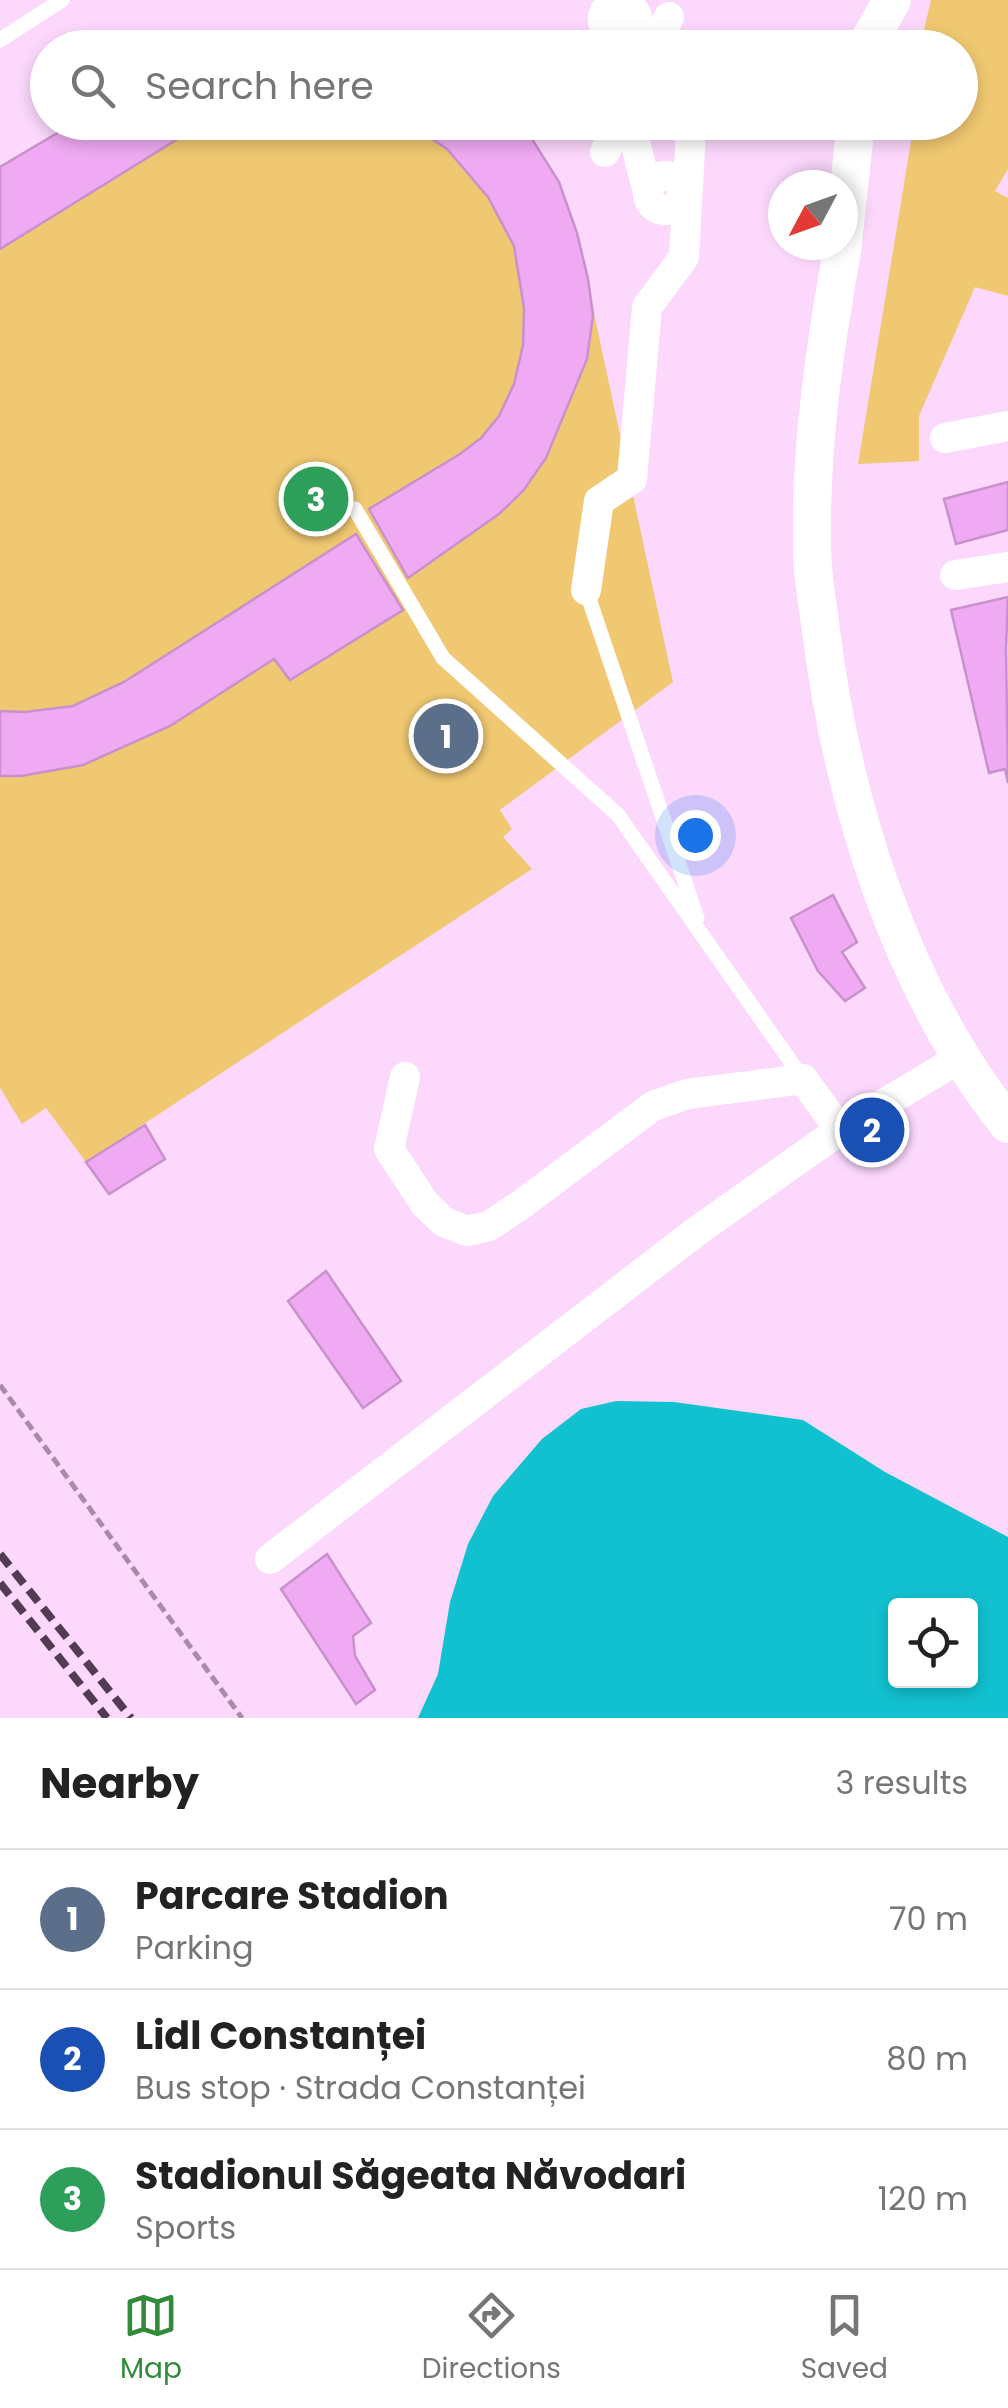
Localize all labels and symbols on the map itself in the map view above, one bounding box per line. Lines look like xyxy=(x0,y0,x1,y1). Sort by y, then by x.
north arrow xyxy=(768,170,858,260)
pin: 3 xyxy=(284,462,348,536)
pin: 1 xyxy=(414,698,478,774)
your location xyxy=(670,810,721,861)
pin: 2 xyxy=(840,1092,904,1168)

